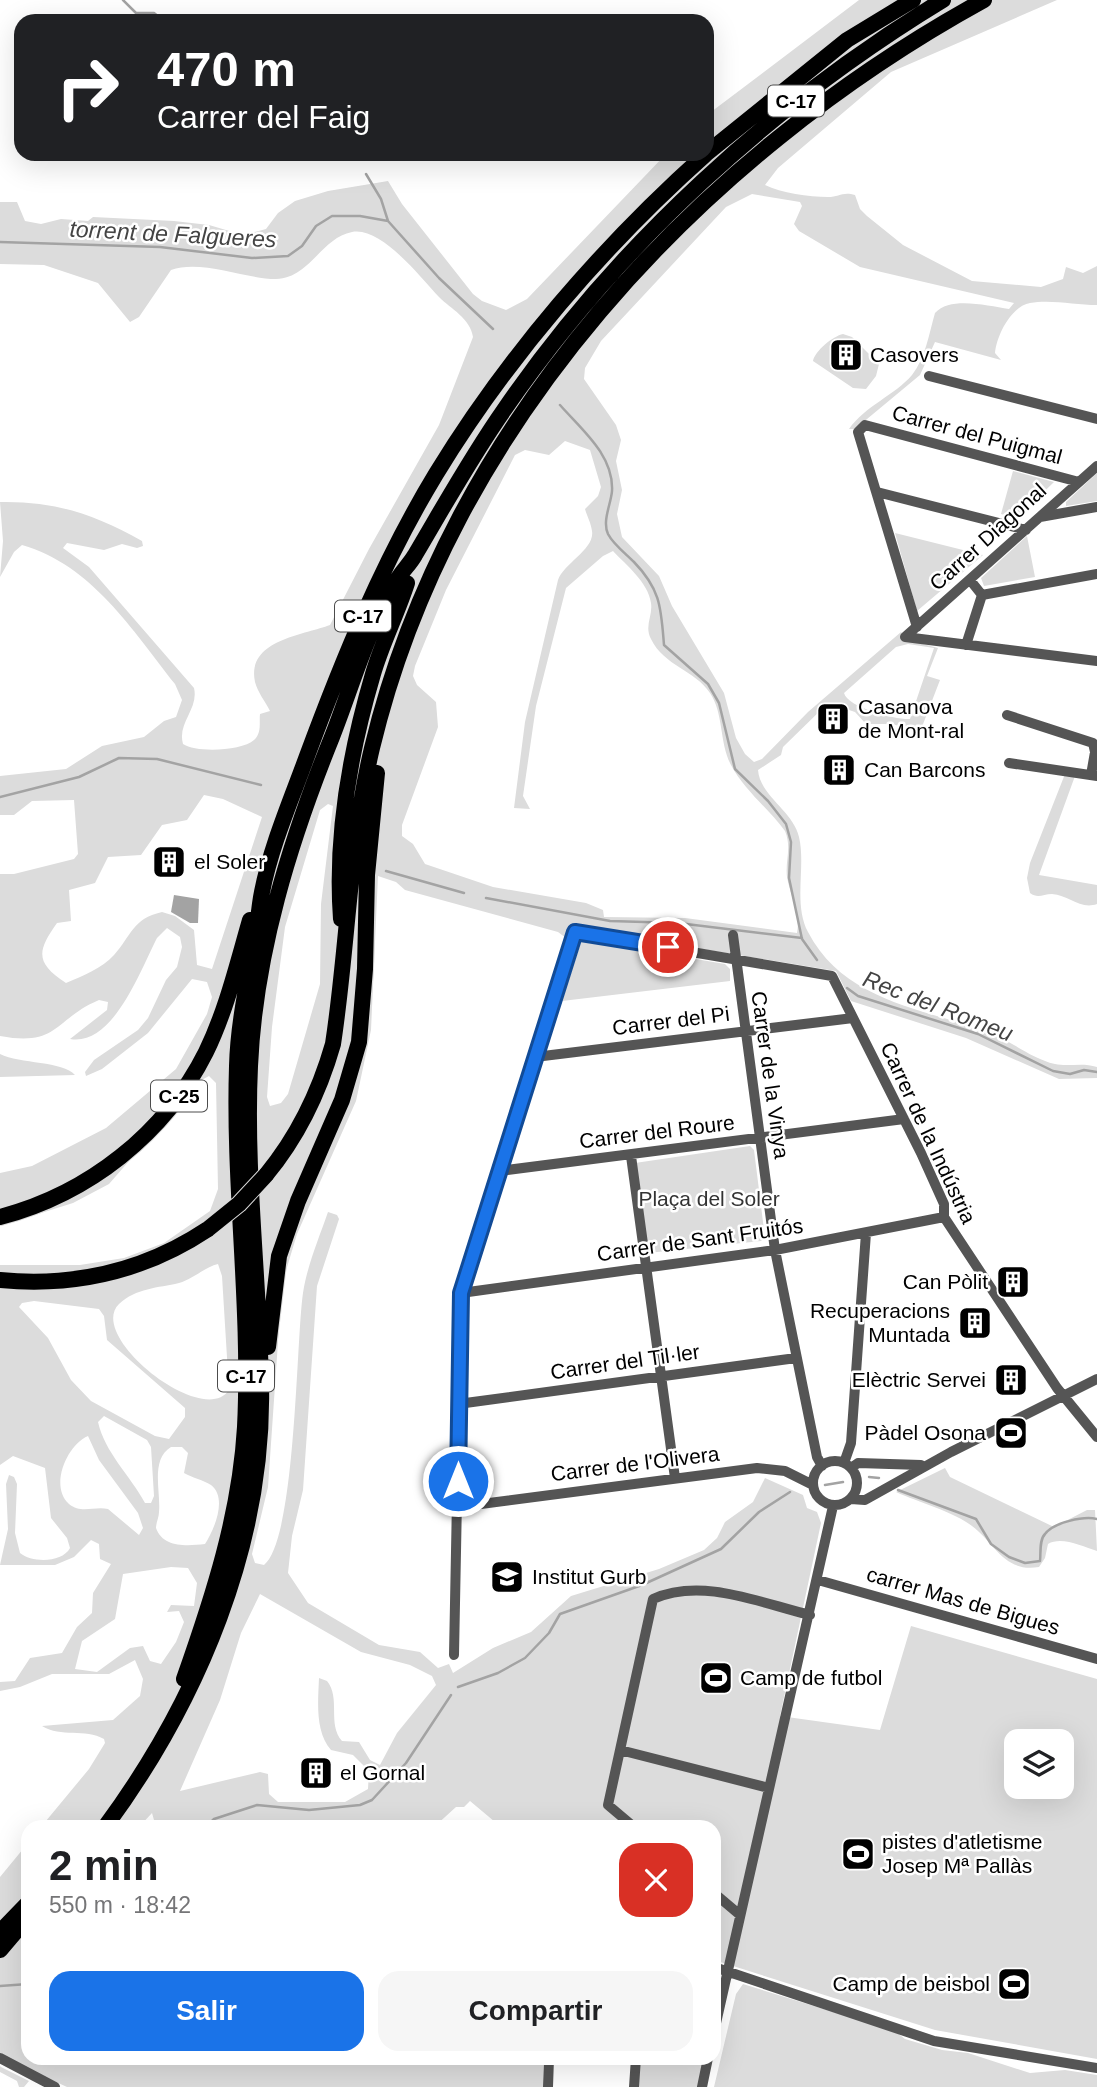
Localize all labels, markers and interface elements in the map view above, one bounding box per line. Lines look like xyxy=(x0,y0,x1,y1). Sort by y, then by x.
icon: right xyxy=(42,42,133,133)
text: 470 m xyxy=(157,42,296,96)
road number: C-17 xyxy=(768,86,824,116)
text: Carrer del Faig xyxy=(157,99,370,135)
water label: torrent de Falgueres xyxy=(69,216,278,252)
building icon: Casovers xyxy=(827,336,865,374)
place label: Casovers xyxy=(870,343,959,366)
street label: Carrer del Puigmal xyxy=(890,401,1065,468)
street label: Carrer Diagonal xyxy=(925,478,1050,595)
road number: C-17 xyxy=(335,600,391,632)
place label: Casanova de Mont-ral xyxy=(858,695,964,742)
building icon: Casanova de Mont-ral xyxy=(814,700,852,738)
building icon: Can Barcons xyxy=(820,751,858,789)
place label: Can Barcons xyxy=(864,758,985,781)
building icon: el Soler xyxy=(150,843,188,881)
place label: el Soler xyxy=(194,850,265,873)
pin xyxy=(638,917,698,977)
icon: arrive xyxy=(649,928,687,966)
water label: Rec del Romeu xyxy=(859,965,1017,1047)
street label: Carrer de la Vinya xyxy=(747,990,794,1160)
street label: Carrer del Pi xyxy=(611,1002,731,1039)
street label: Carrer de la Indústria xyxy=(876,1039,981,1227)
road number: C-25 xyxy=(151,1080,207,1112)
street label: Carrer del Roure xyxy=(578,1111,736,1152)
park label: Plaça del Soler xyxy=(638,1187,780,1210)
street label: Carrer de Sant Fruitós xyxy=(595,1214,804,1265)
building icon: Can Pòlit xyxy=(994,1263,1032,1301)
place label: Can Pòlit xyxy=(903,1270,988,1293)
place label: Recuperacions Muntada xyxy=(810,1299,950,1346)
building icon: Recuperacions Muntada xyxy=(956,1304,994,1342)
street label: Carrer del Til·ler xyxy=(549,1340,701,1383)
road number: C-17 xyxy=(218,1360,274,1392)
building icon: Elèctric Servei xyxy=(992,1361,1030,1399)
place label: Elèctric Servei xyxy=(852,1368,986,1391)
sports icon: Pàdel Osona xyxy=(992,1414,1030,1452)
place label: Pàdel Osona xyxy=(865,1421,986,1444)
street label: Carrer de l'Olivera xyxy=(549,1442,721,1485)
position arrow xyxy=(421,1444,495,1518)
school or university icon: Institut Gurb xyxy=(488,1558,526,1596)
street label: carrer Mas de Bigues xyxy=(864,1562,1062,1639)
place label: Institut Gurb xyxy=(532,1565,646,1588)
sports icon: Camp de futbol xyxy=(697,1659,735,1697)
place label: Camp de futbol xyxy=(740,1666,882,1689)
map controls xyxy=(1004,1729,1074,1799)
button: layers xyxy=(1004,1729,1074,1799)
building icon: el Gornal xyxy=(297,1754,335,1792)
place label: el Gornal xyxy=(340,1761,425,1784)
place label: pistes d'atletisme Josep Mª Pallàs xyxy=(882,1830,1042,1877)
sports icon: pistes d'atletisme Josep Mª Pallàs xyxy=(839,1835,877,1873)
text: 2 min xyxy=(49,1842,159,1889)
button: close xyxy=(619,1843,693,1917)
text: 550 m · 18:42 xyxy=(49,1892,191,1918)
sports icon: Camp de beisbol xyxy=(995,1965,1033,2003)
button: Salir xyxy=(49,1971,364,2051)
button: Compartir xyxy=(378,1971,693,2051)
place label: Camp de beisbol xyxy=(832,1972,990,1995)

